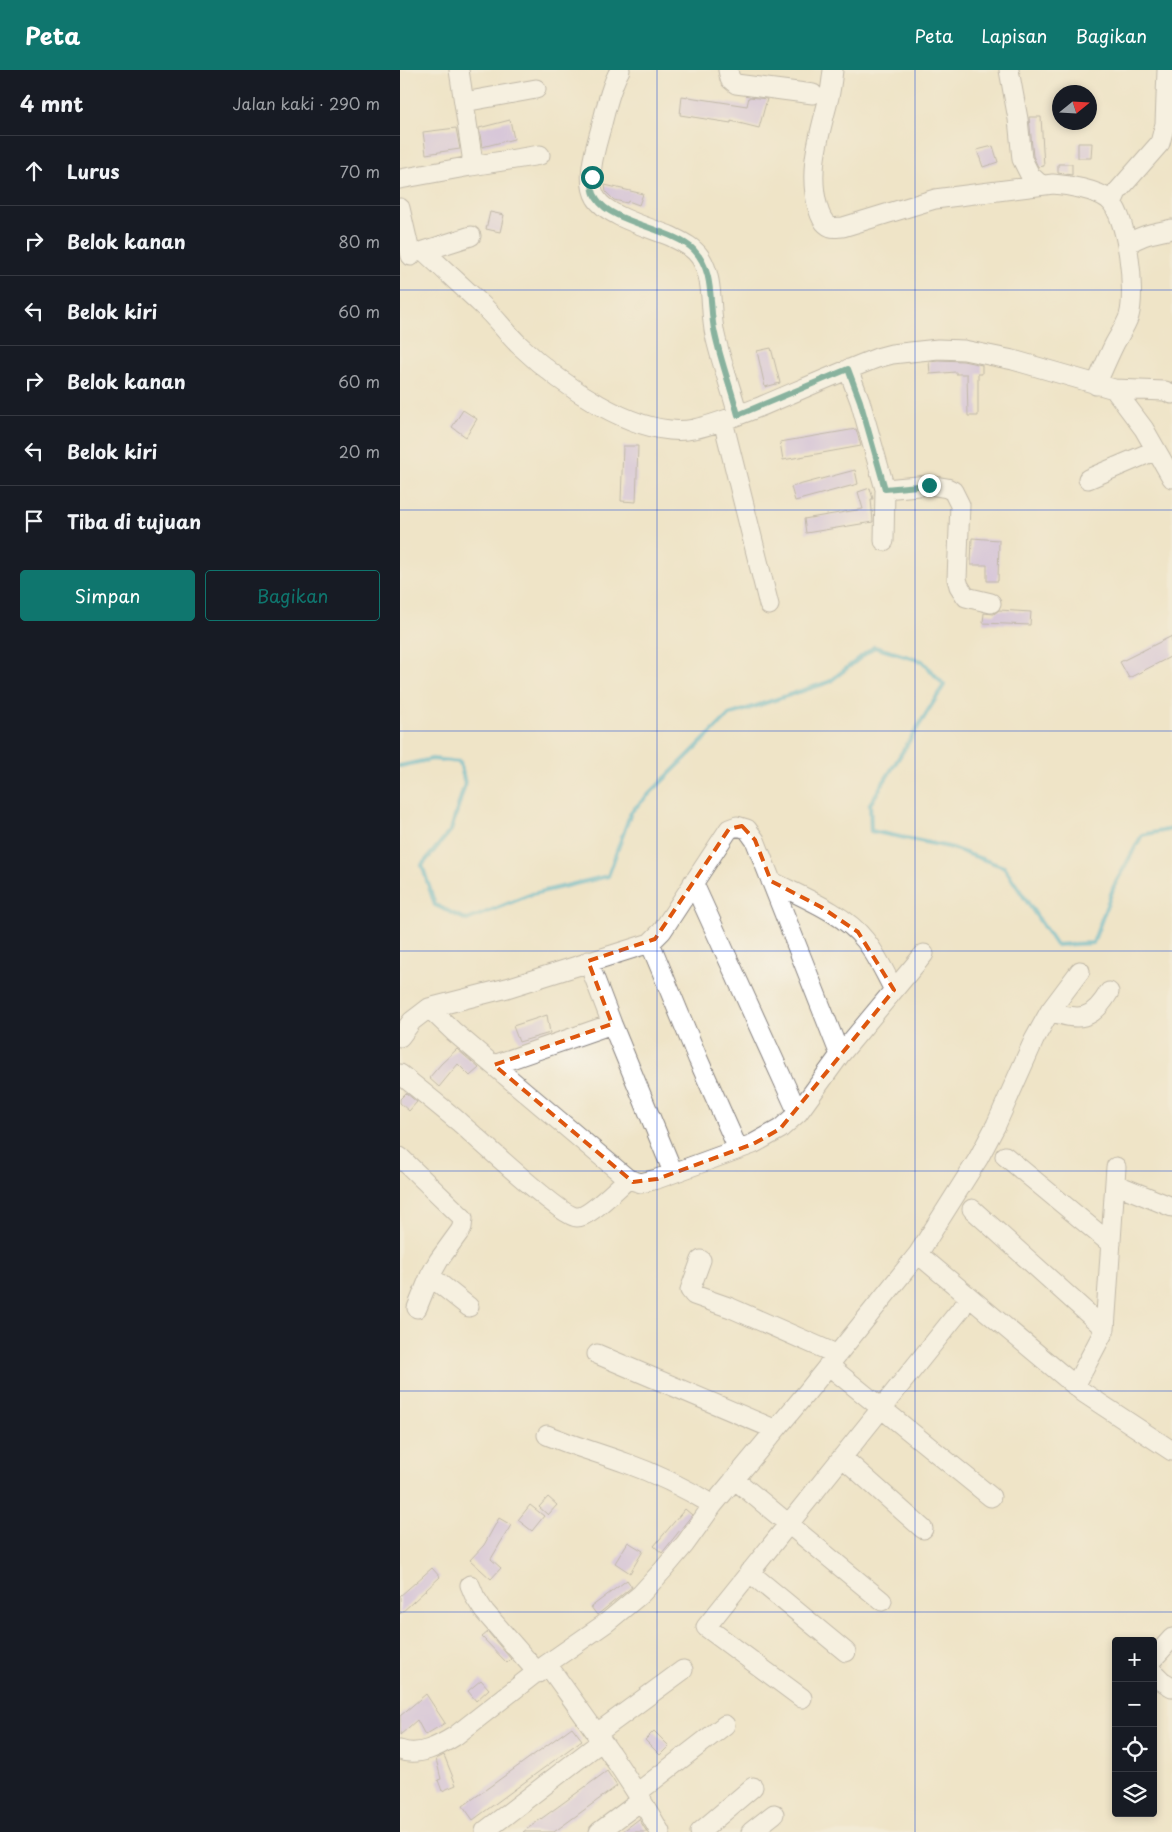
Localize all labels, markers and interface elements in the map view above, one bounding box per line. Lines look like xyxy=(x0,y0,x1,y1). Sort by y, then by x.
text: Peta xyxy=(25,17,81,53)
text: Peta xyxy=(915,22,953,49)
text: Lapisan xyxy=(981,22,1047,49)
text: Bagikan xyxy=(1075,22,1147,49)
north arrow xyxy=(1052,85,1097,130)
text: 4 mnt xyxy=(20,87,84,119)
text: Jalan kaki · 290 m xyxy=(233,91,380,115)
icon: ahead xyxy=(20,157,48,185)
text: Lurus xyxy=(67,157,120,185)
text: 70 m xyxy=(340,159,380,183)
route start xyxy=(581,166,604,189)
icon: right xyxy=(20,227,48,255)
text: Belok kanan xyxy=(67,227,186,255)
text: 80 m xyxy=(338,229,380,253)
icon: left xyxy=(20,297,48,325)
text: Belok kiri xyxy=(67,297,157,325)
text: 60 m xyxy=(338,299,380,323)
icon: right xyxy=(20,367,48,395)
text: Belok kanan xyxy=(67,367,186,395)
text: 60 m xyxy=(338,369,380,393)
icon: left xyxy=(20,437,48,465)
text: Belok kiri xyxy=(67,437,157,465)
text: 20 m xyxy=(339,439,380,463)
route end xyxy=(918,474,941,497)
icon: arrive xyxy=(20,507,48,535)
text: Tiba di tujuan xyxy=(67,507,201,535)
button: Simpan xyxy=(20,570,195,621)
button: Bagikan xyxy=(205,570,380,621)
map controls xyxy=(1112,1637,1157,1817)
button: + xyxy=(1112,1637,1157,1682)
button: − xyxy=(1112,1682,1157,1727)
button: locate xyxy=(1112,1727,1157,1772)
button: layers xyxy=(1112,1772,1157,1817)

